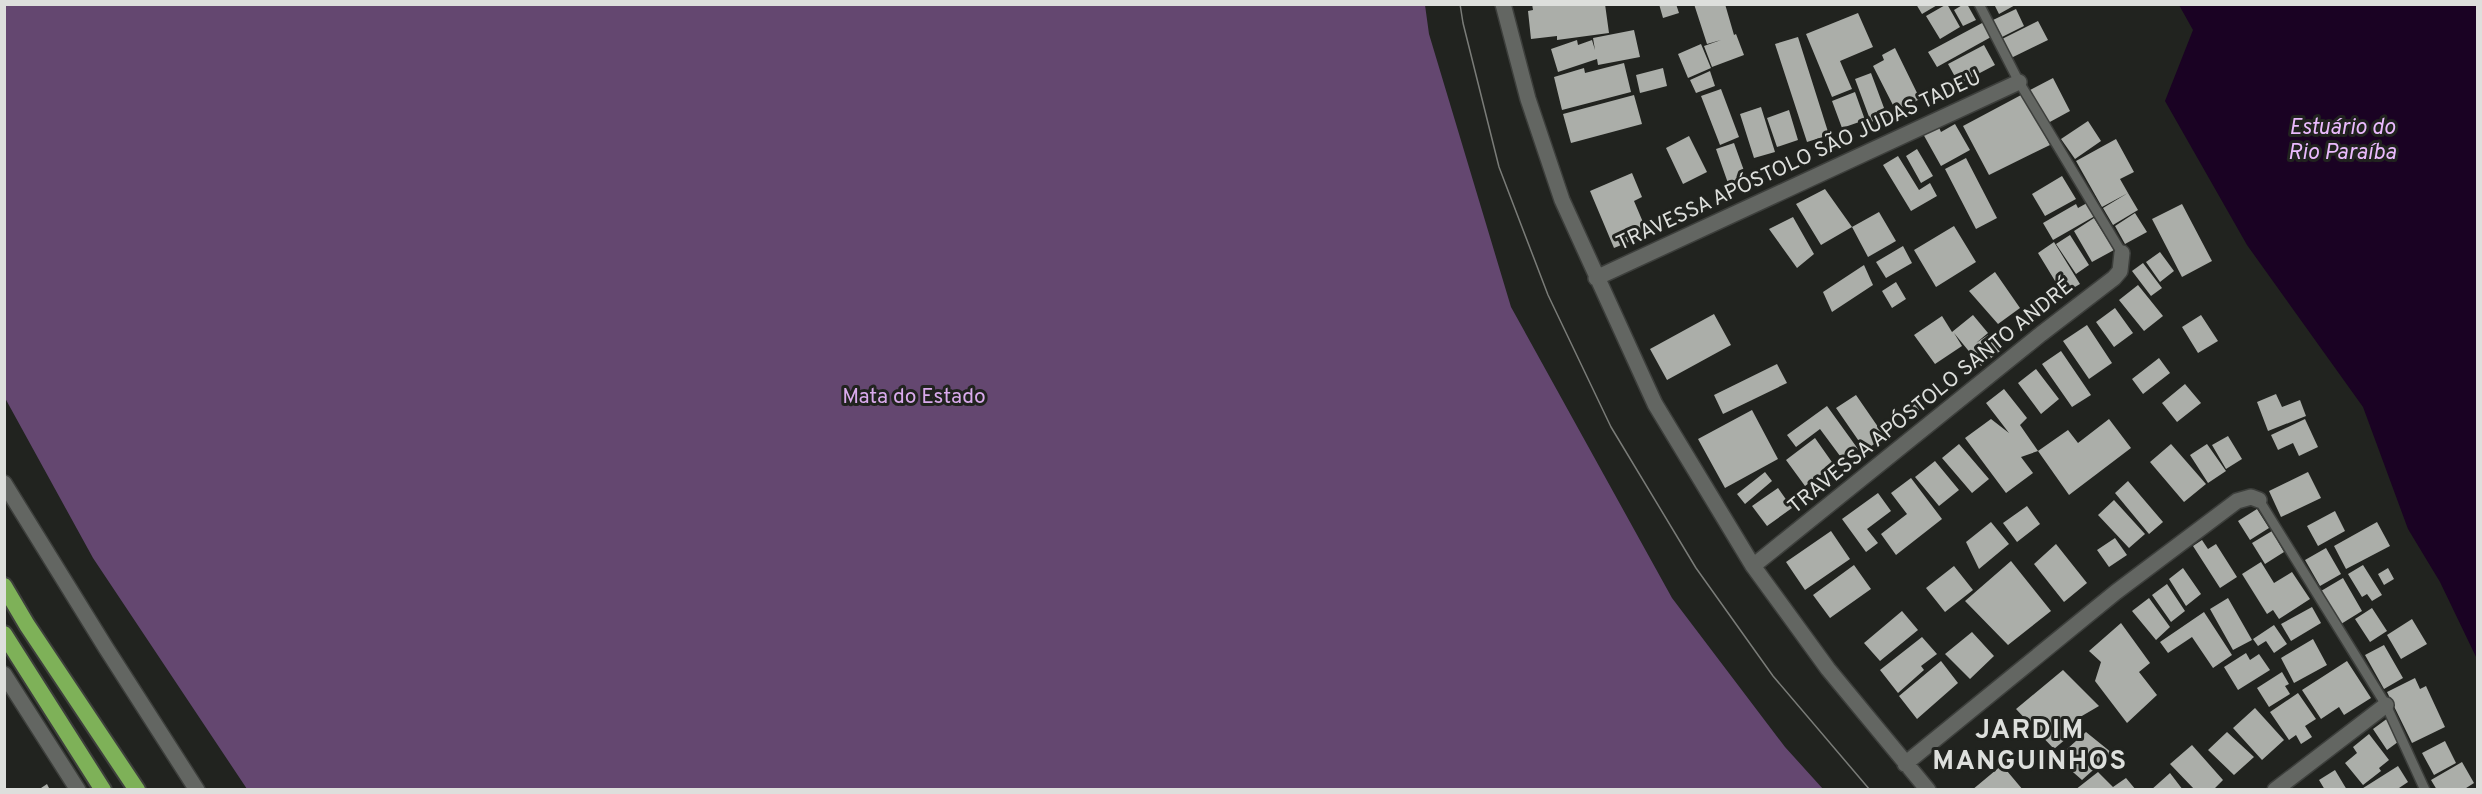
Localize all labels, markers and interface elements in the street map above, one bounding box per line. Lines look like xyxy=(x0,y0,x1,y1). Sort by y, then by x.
street label: TRAVESSA APÓSTOLO SÃO JUDAS TADEU xyxy=(1612,63,1986,258)
water label: Estuário do Rio Paraíba xyxy=(2288,115,2397,167)
street label: TRAVESSA APÓSTOLO SANTO ANDRÉ xyxy=(1782,273,2079,521)
park label: Mata do Estado xyxy=(842,384,986,411)
district label: JARDIM MANGUINHOS xyxy=(1932,714,2128,779)

